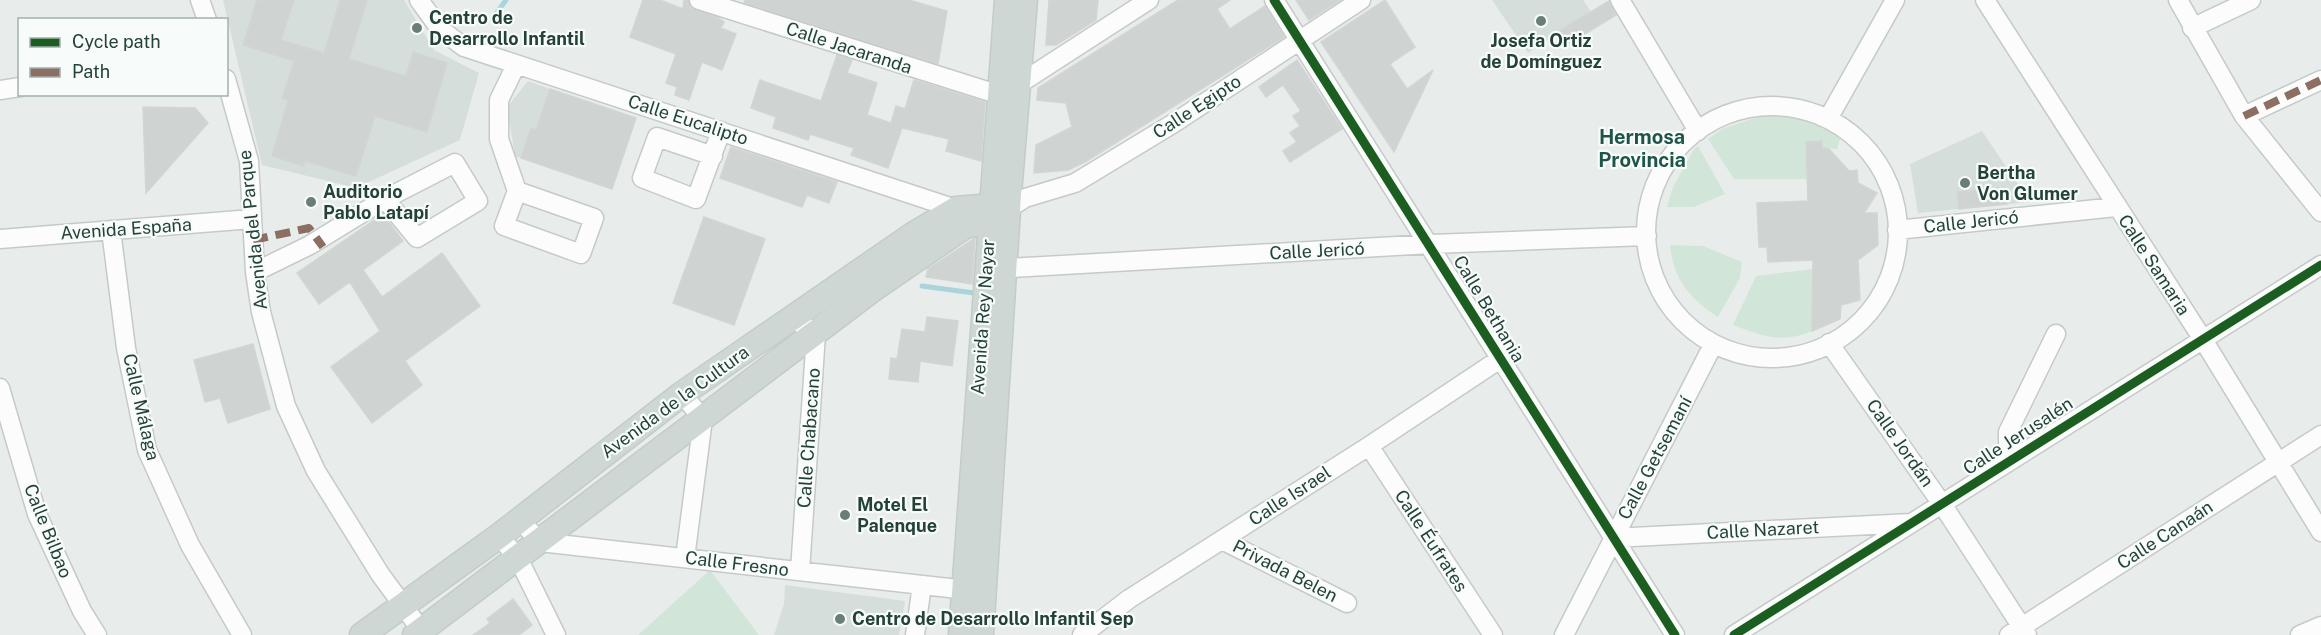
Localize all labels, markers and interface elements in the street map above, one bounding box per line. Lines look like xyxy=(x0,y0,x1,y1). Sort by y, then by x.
place label: Centro de Desarrollo Infantil xyxy=(429,7,585,49)
marker: Josefa Ortiz de Domínguez xyxy=(1534,14,1548,28)
street label: Calle Jacaranda xyxy=(784,17,915,78)
legend xyxy=(18,18,228,96)
marker: Centro de Desarrollo Infantil xyxy=(410,21,424,35)
place label: Josefa Ortiz de Domínguez xyxy=(1480,30,1602,72)
text: Cycle path xyxy=(72,31,161,52)
text: Path xyxy=(72,61,110,82)
street label: Calle Egipto xyxy=(1149,70,1245,143)
street label: Calle Eucalipto xyxy=(625,90,751,149)
district label: Hermosa Provincia xyxy=(1598,125,1686,172)
street label: Avenida del Parque xyxy=(234,149,271,311)
place label: Bertha Von Glumer xyxy=(1977,162,2078,204)
marker: Bertha Von Glumer xyxy=(1958,176,1972,190)
place label: Auditorio Pablo Latapí xyxy=(323,181,430,223)
marker: Auditorio Pablo Latapí xyxy=(304,195,318,209)
street label: Calle Jericó xyxy=(1922,206,2020,237)
street label: Calle Samaria xyxy=(2114,210,2195,319)
street label: Avenida España xyxy=(60,213,192,244)
street label: Avenida Rey Nayar xyxy=(967,238,998,396)
street label: Calle Jericó xyxy=(1269,238,1365,263)
street label: Calle Bethania xyxy=(1449,252,1530,366)
street label: Avenida de la Cultura xyxy=(597,341,753,462)
street label: Calle Málaga xyxy=(119,351,164,462)
street label: Calle Chabacano xyxy=(793,367,824,509)
street label: Calle Getsemaní xyxy=(1613,392,1696,523)
street label: Calle Jerusalén xyxy=(1959,392,2076,479)
street label: Calle Jordán xyxy=(1863,395,1938,491)
street label: Calle Israel xyxy=(1245,461,1335,530)
street label: Calle Bilbao xyxy=(20,481,77,581)
street label: Calle Éufrates xyxy=(1391,485,1473,596)
place label: Motel El Palenque xyxy=(857,494,937,536)
street label: Calle Canaán xyxy=(2113,496,2216,573)
marker: Motel El Palenque xyxy=(838,508,852,522)
street label: Calle Nazaret xyxy=(1706,516,1820,543)
street label: Privada Belen xyxy=(1229,535,1341,606)
street label: Calle Fresno xyxy=(684,547,790,580)
place label: Centro de Desarrollo Infantil Sep xyxy=(852,608,1134,629)
marker: Centro de Desarrollo Infantil Sep xyxy=(833,612,847,626)

